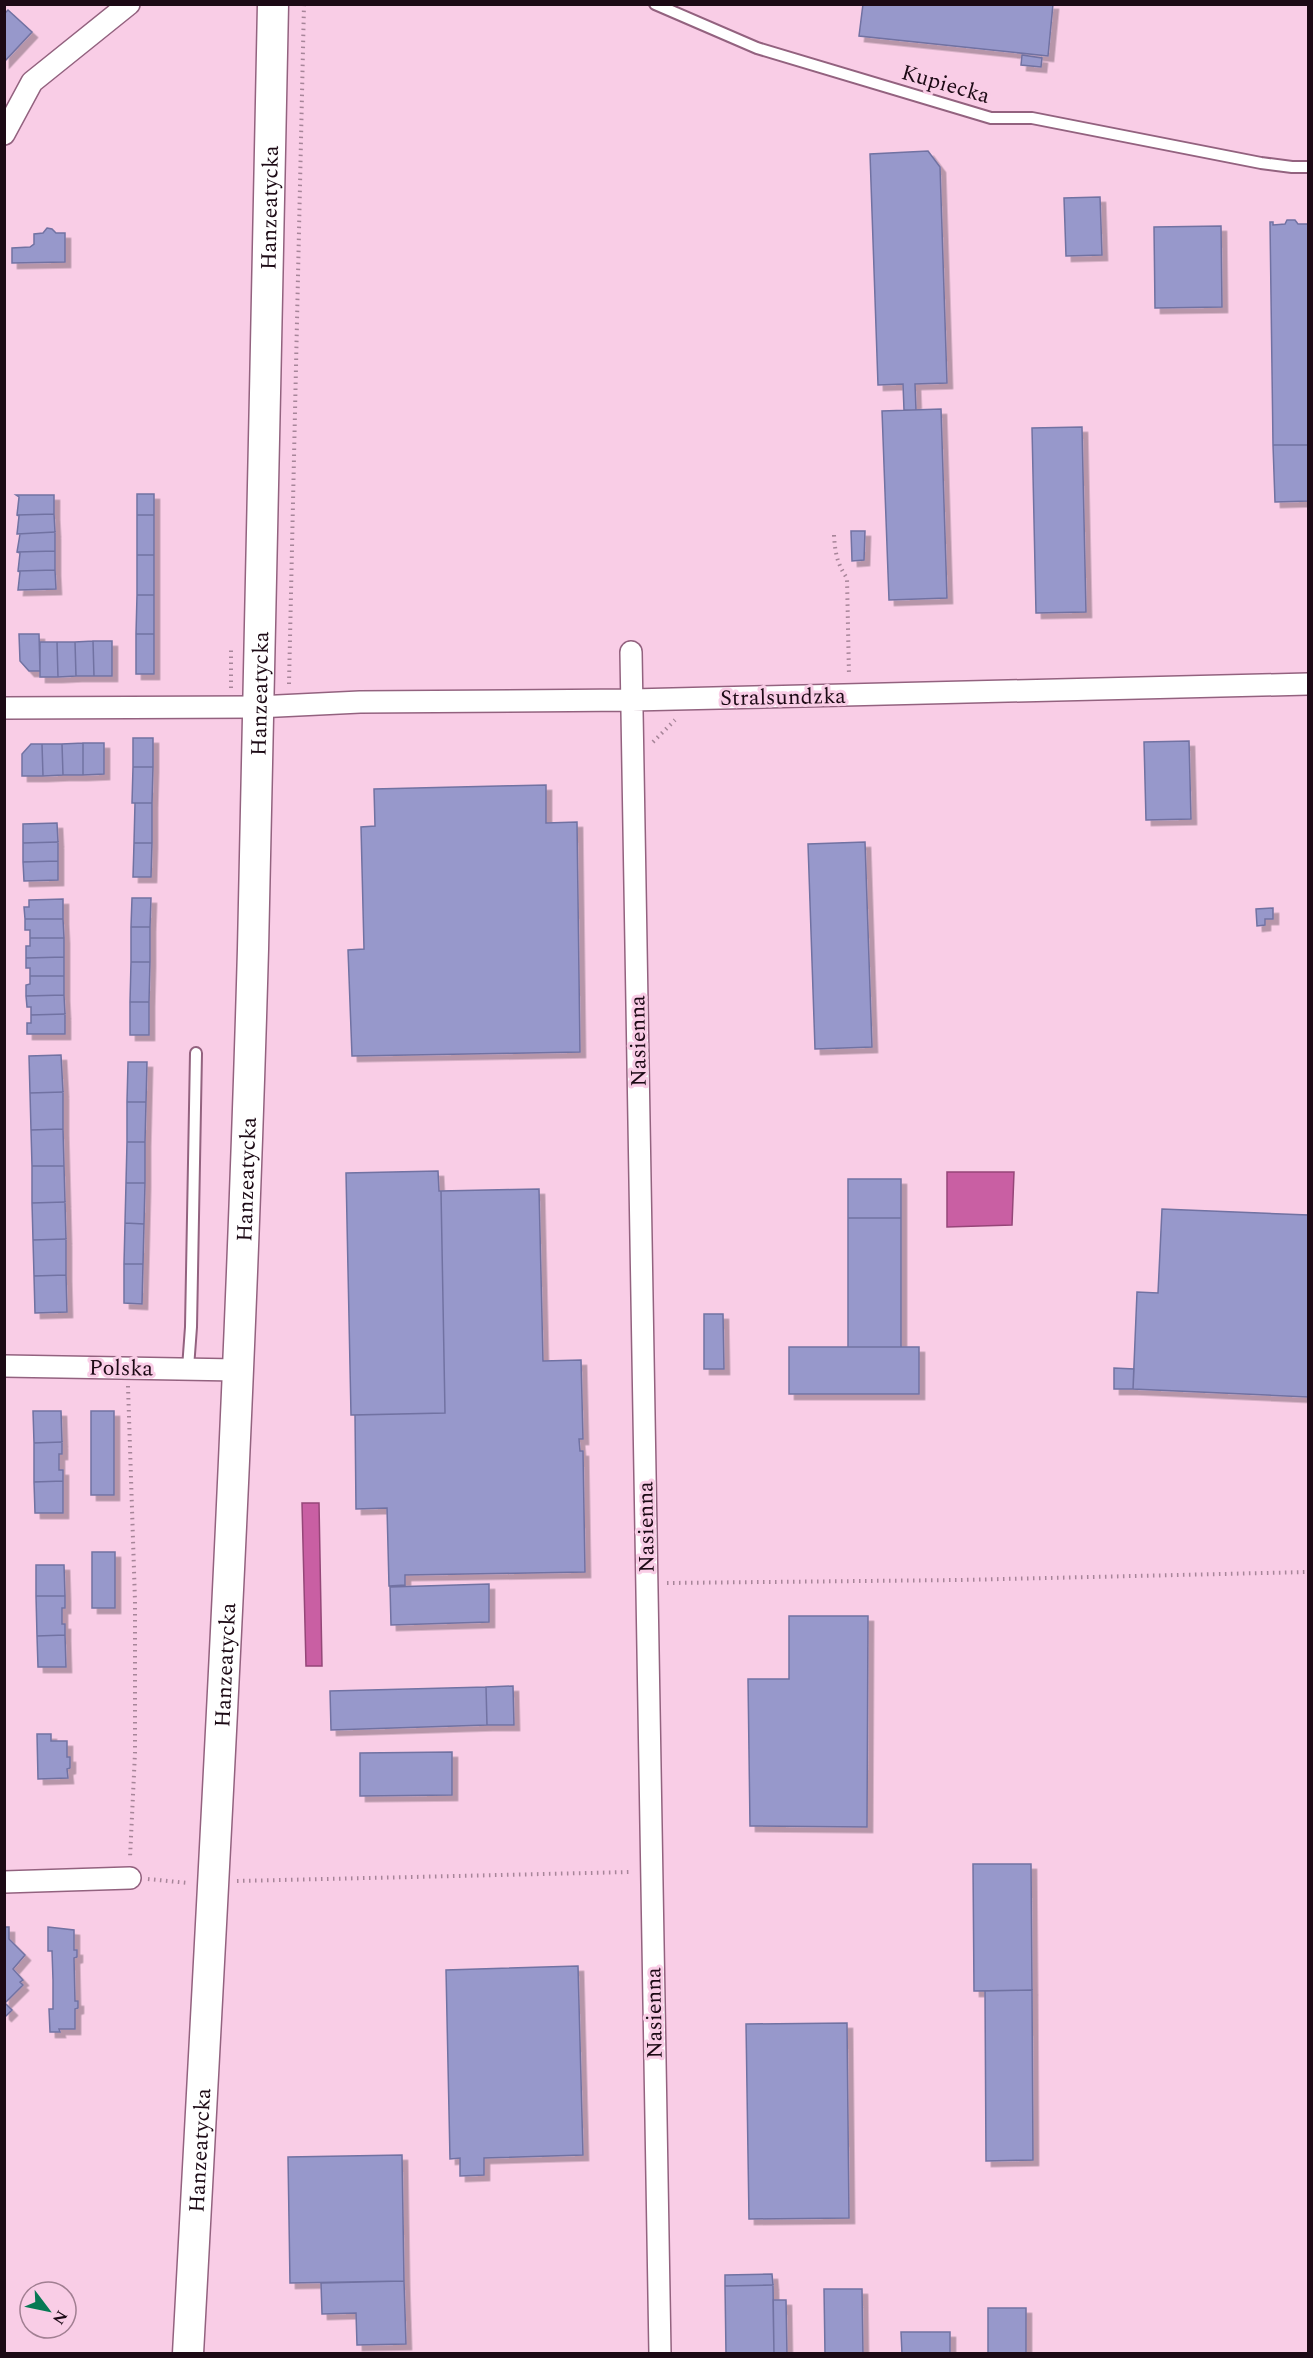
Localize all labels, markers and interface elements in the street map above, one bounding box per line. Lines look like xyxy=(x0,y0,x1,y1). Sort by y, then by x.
street label: Kupiecka xyxy=(897,56,994,113)
street label: Hanzeatycka xyxy=(252,145,288,270)
street label: Hanzeatycka xyxy=(243,631,278,756)
street label: Stralsundzka xyxy=(720,680,847,715)
street label: Nasienna xyxy=(621,995,656,1087)
street label: Hanzeatycka xyxy=(228,1116,266,1242)
street label: Polska xyxy=(89,1351,154,1386)
street label: Nasienna xyxy=(629,1481,664,1573)
street label: Hanzeatycka xyxy=(206,1602,245,1728)
street label: Nasienna xyxy=(637,1967,672,2059)
street label: Hanzeatycka xyxy=(181,2087,220,2214)
north arrow xyxy=(18,2280,78,2340)
text: N xyxy=(46,2306,74,2329)

